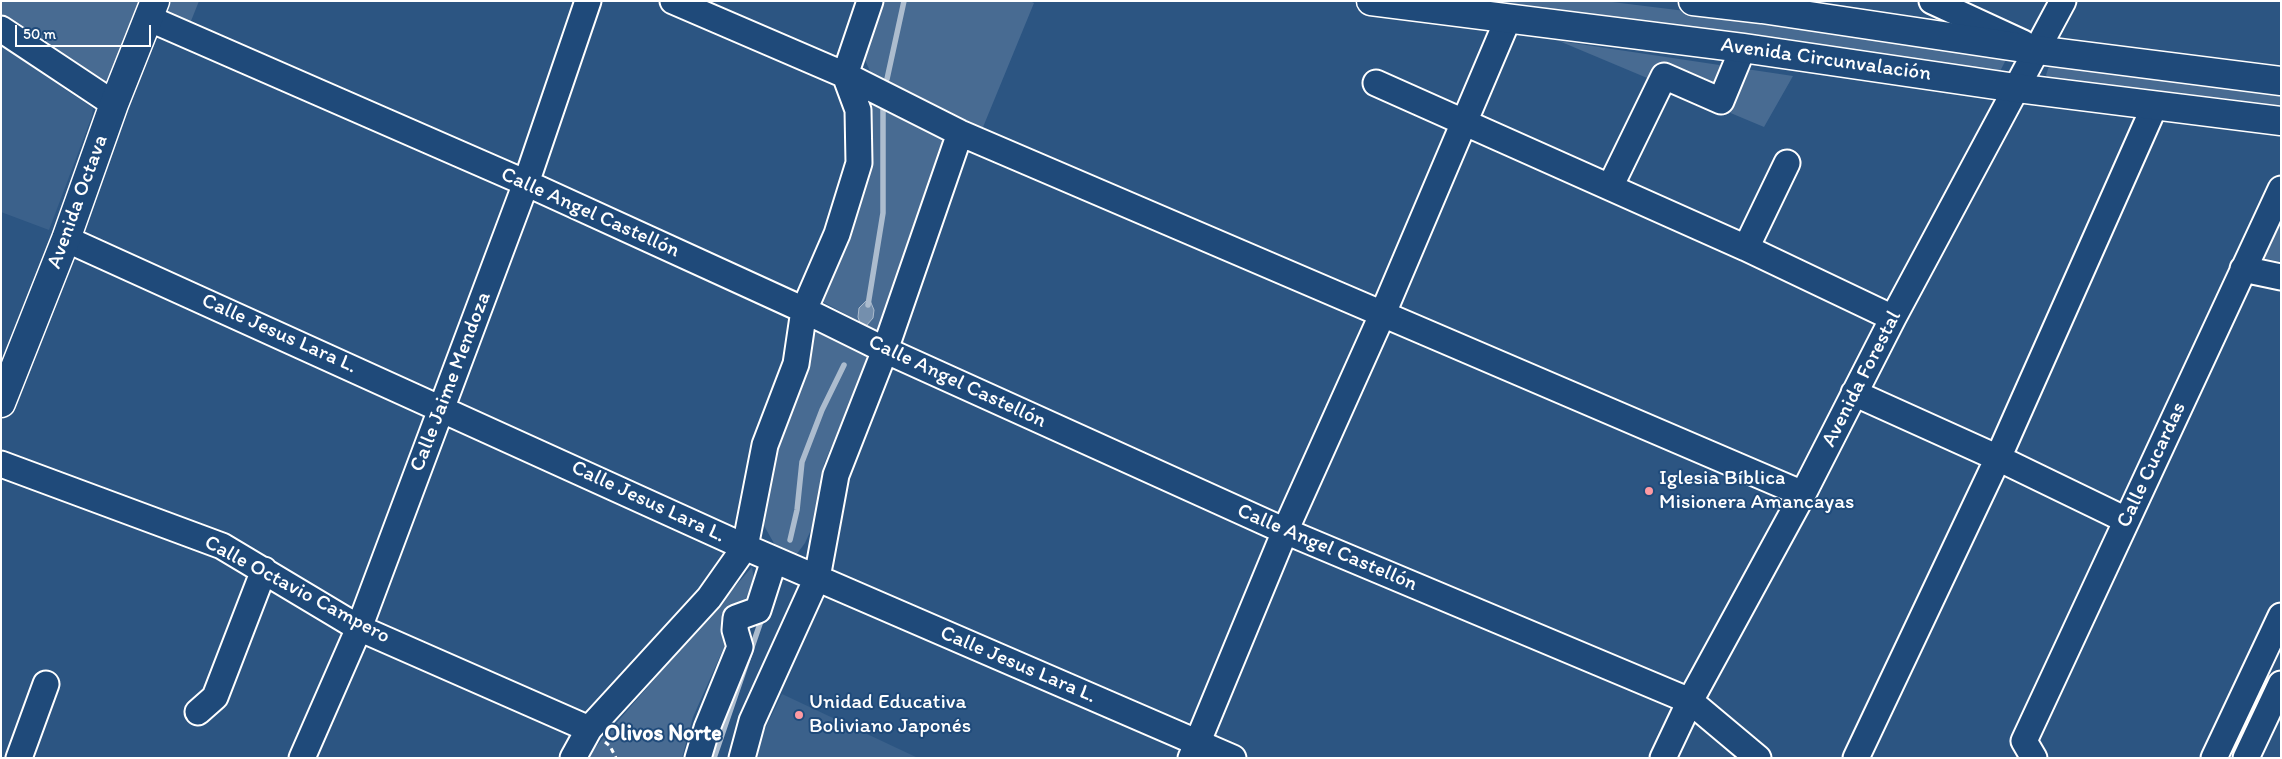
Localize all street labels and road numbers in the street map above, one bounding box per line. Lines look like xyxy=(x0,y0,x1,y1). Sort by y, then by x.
street label: Avenida Circunvalación xyxy=(1719,33,1933,87)
street label: Avenida Octava xyxy=(42,132,114,272)
street label: Calle Angel Castellón xyxy=(497,162,683,264)
street label: Calle Jesus Lara L. xyxy=(198,289,360,379)
street label: Calle Jaime Mendoza xyxy=(405,289,497,475)
street label: Avenida Forestal xyxy=(1817,307,1907,451)
street label: Calle Angel Castellón xyxy=(864,330,1050,434)
street label: Calle Cucardas xyxy=(2112,398,2192,532)
street label: Calle Jesus Lara L. xyxy=(567,455,729,549)
street label: Calle Angel Castellón xyxy=(1233,499,1421,597)
street label: Calle Octavio Campero xyxy=(200,530,394,650)
street label: Calle Jesus Lara L. xyxy=(936,621,1100,709)

